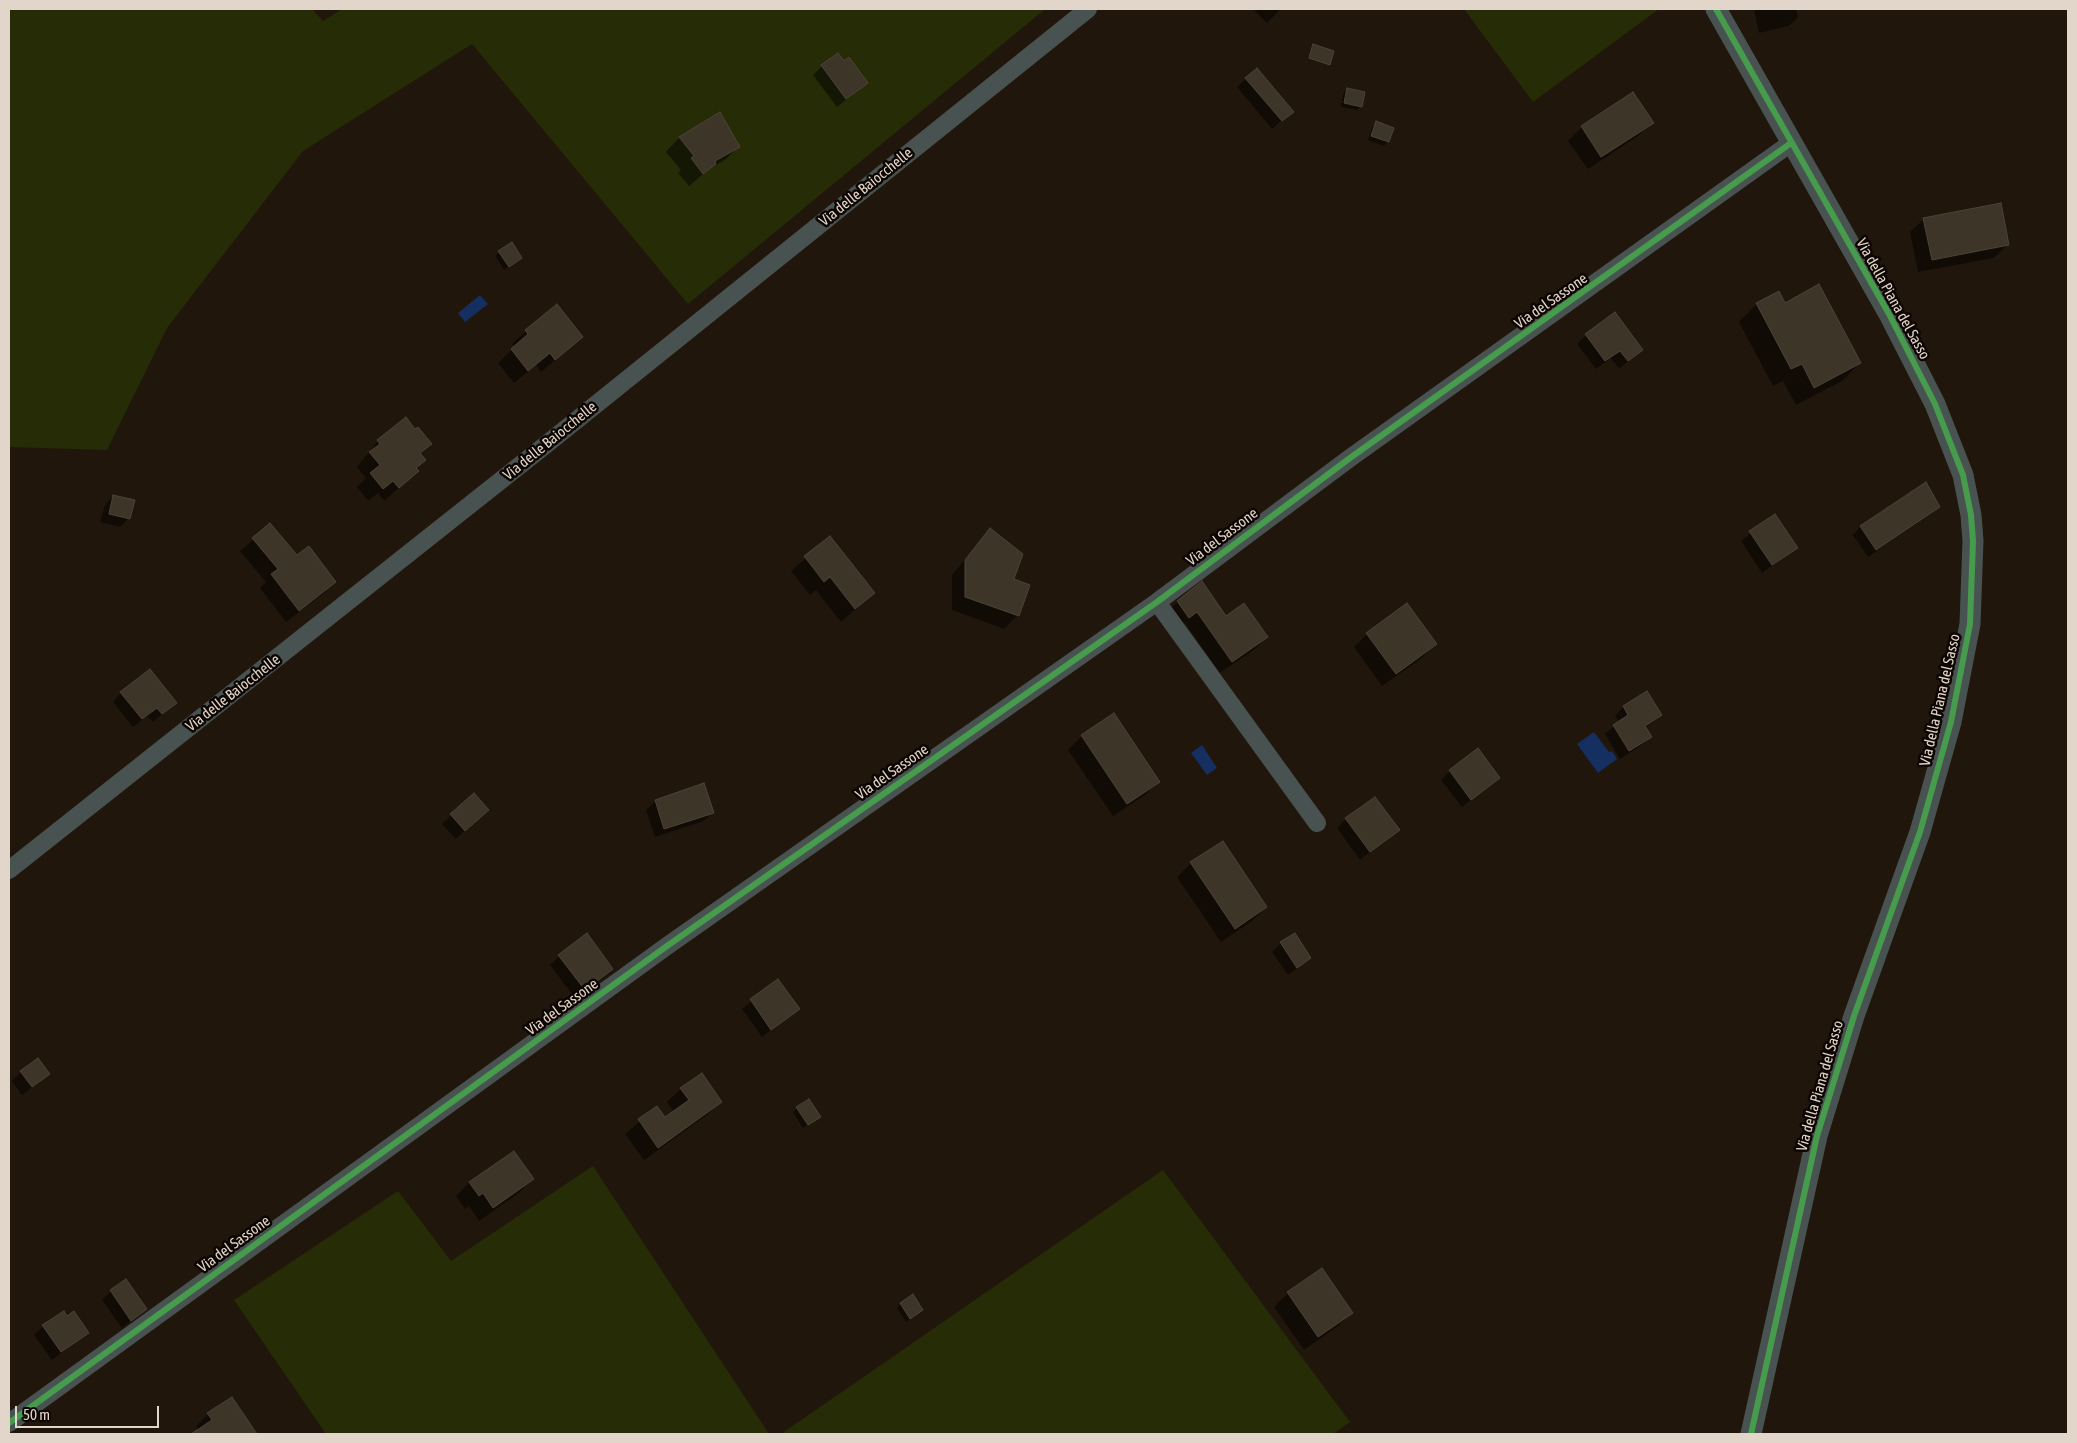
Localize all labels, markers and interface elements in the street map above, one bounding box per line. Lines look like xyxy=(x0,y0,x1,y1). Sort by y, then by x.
street label: Via delle Baiocchelle xyxy=(816,144,916,230)
street label: Via della Piana del Sasso xyxy=(1852,235,1934,363)
street label: Via del Sassone xyxy=(1511,269,1591,333)
street label: Via delle Baiocchelle xyxy=(500,398,600,484)
street label: Via del Sassone xyxy=(1183,504,1261,570)
street label: Via della Piana del Sasso xyxy=(1916,632,1964,768)
street label: Via delle Baiocchelle xyxy=(182,651,284,735)
street label: Via del Sassone xyxy=(852,740,932,804)
street label: Via del Sassone xyxy=(522,975,602,1039)
street label: Via della Piana del Sasso xyxy=(1793,1018,1847,1154)
street label: Via del Sassone xyxy=(194,1212,274,1276)
scale bar xyxy=(18,1396,161,1428)
text: 50 m xyxy=(23,1406,50,1423)

